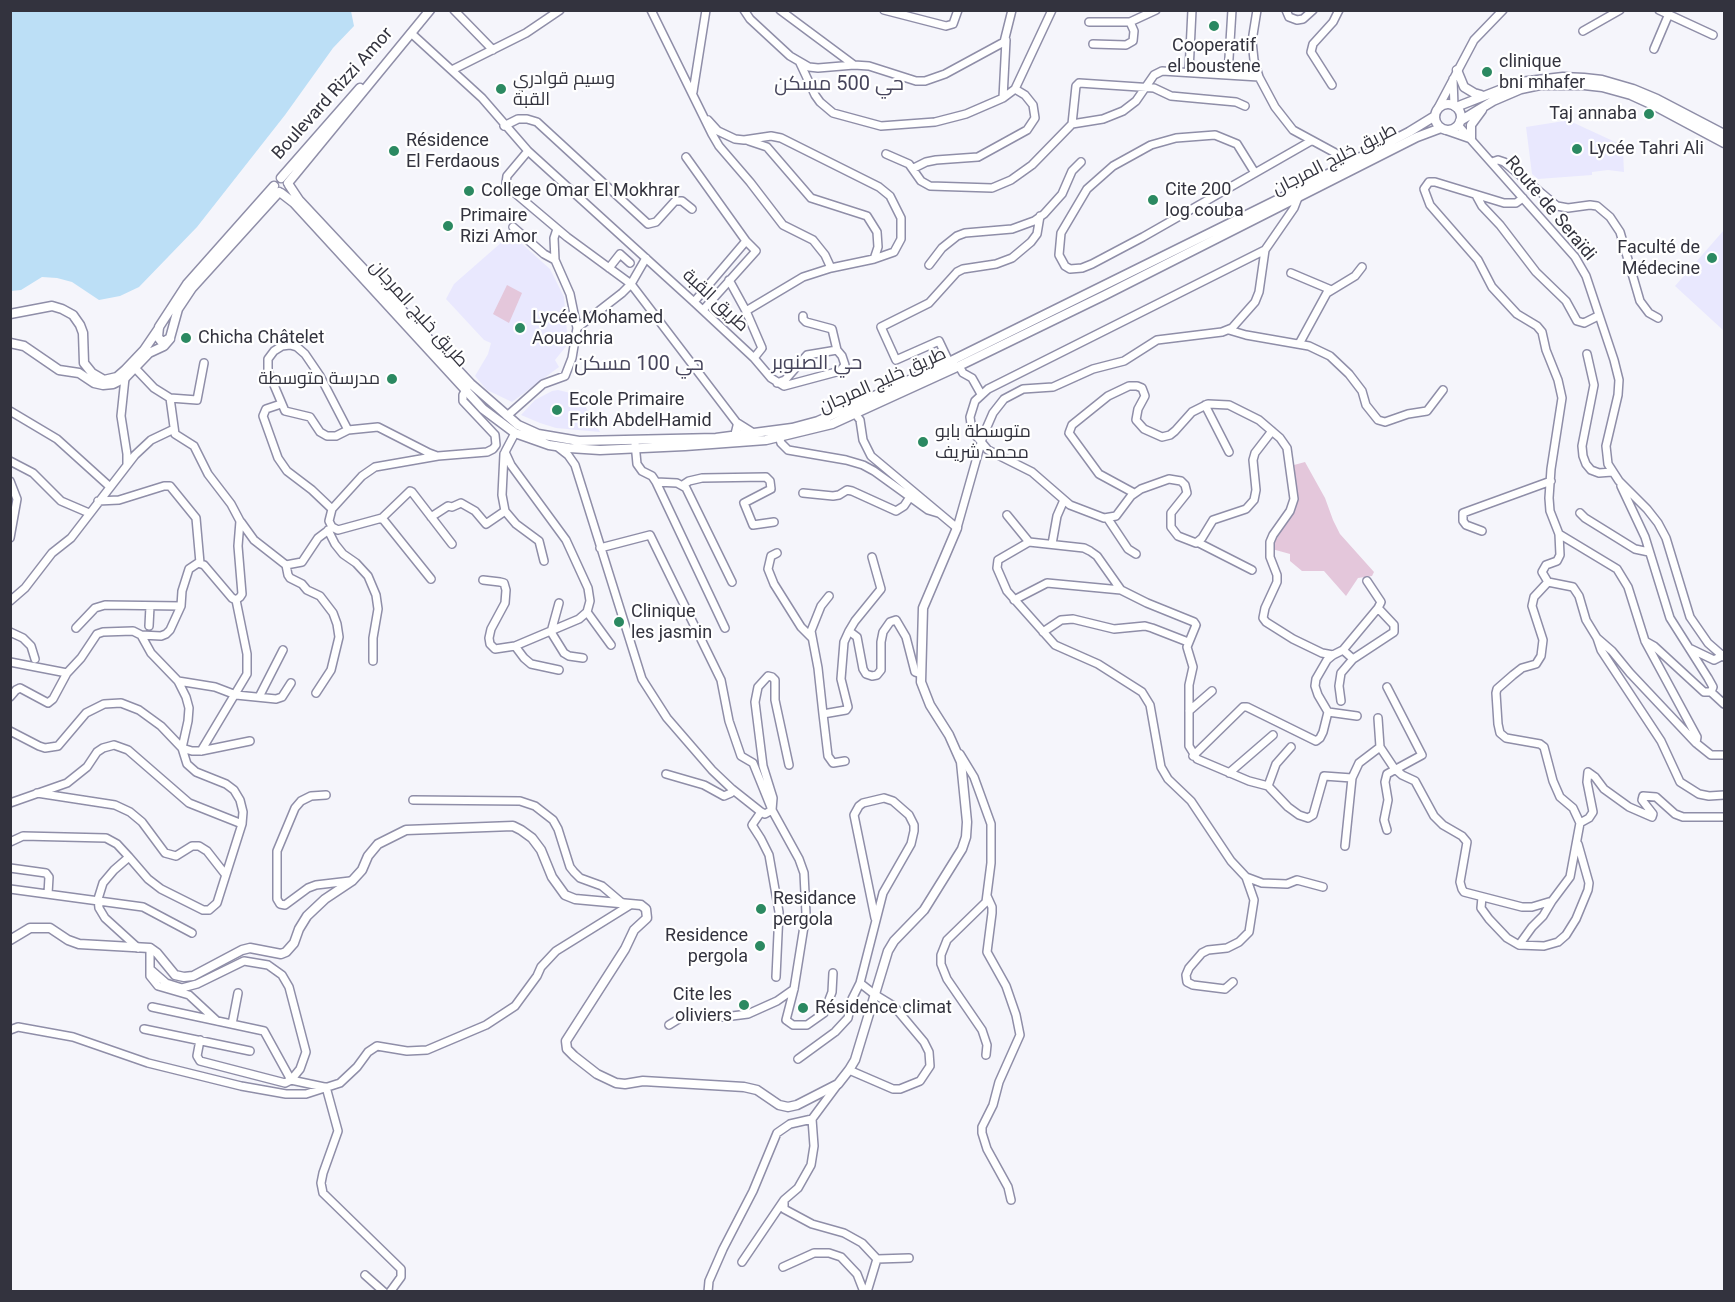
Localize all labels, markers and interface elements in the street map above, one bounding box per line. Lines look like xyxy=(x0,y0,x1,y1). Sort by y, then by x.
marker: Cooperatif el boustene xyxy=(1207,19,1221,33)
street label: Boulevard Rizzi Amor xyxy=(268,24,398,164)
place label: Cooperatif el boustene xyxy=(1168,35,1260,78)
place label: clinique bni mhafer xyxy=(1499,51,1585,94)
marker: clinique bni mhafer xyxy=(1480,65,1494,79)
place label: وسيم قوادري القبة xyxy=(513,68,615,110)
district label: حي 500 مسكن xyxy=(774,73,904,97)
marker: وسيم قوادري القبة xyxy=(494,82,508,96)
place label: Taj annaba xyxy=(1549,103,1637,125)
marker: Taj annaba xyxy=(1642,107,1656,121)
street label: طريق خليج المرجان xyxy=(1269,119,1401,201)
place label: Résidence El Ferdaous xyxy=(406,130,500,172)
place label: Lycée Tahri Ali xyxy=(1589,138,1704,160)
marker: Lycée Tahri Ali xyxy=(1570,142,1584,156)
marker: Résidence El Ferdaous xyxy=(387,144,401,158)
street label: Route de Seraïdi xyxy=(1500,152,1600,266)
place label: Cite 200 log couba xyxy=(1165,179,1244,222)
place label: College Omar El Mokhrar xyxy=(481,180,680,202)
marker: College Omar El Mokhrar xyxy=(462,184,476,198)
marker: Cite 200 log couba xyxy=(1146,193,1160,207)
place label: Primaire Rizi Amor xyxy=(460,205,537,248)
marker: Primaire Rizi Amor xyxy=(441,219,455,233)
place label: Faculté de Médecine xyxy=(1617,237,1700,280)
marker: Faculté de Médecine xyxy=(1705,251,1719,265)
street label: طريق خليج المرجان xyxy=(364,256,472,372)
street label: طريق القبة xyxy=(677,265,753,337)
place label: Lycée Mohamed Aouachria xyxy=(532,307,663,350)
marker: Lycée Mohamed Aouachria xyxy=(513,321,527,335)
place label: Chicha Châtelet xyxy=(198,327,324,349)
marker: Chicha Châtelet xyxy=(179,331,193,345)
street label: طريق خليج المرجان xyxy=(816,343,950,419)
district label: حي الصنوبر xyxy=(772,352,862,376)
district label: حي 100 مسكن xyxy=(574,353,704,377)
place label: مدرسة متوسطة xyxy=(258,368,380,390)
marker: مدرسة متوسطة xyxy=(385,372,399,386)
place label: Ecole Primaire Frikh AbdelHamid xyxy=(569,389,712,432)
marker: Ecole Primaire Frikh AbdelHamid xyxy=(550,403,564,417)
place label: متوسطة بابو محمد شريف xyxy=(935,421,1031,464)
marker: متوسطة بابو محمد شريف xyxy=(916,435,930,449)
place label: Clinique les jasmin xyxy=(631,601,712,644)
marker: Clinique les jasmin xyxy=(612,615,626,629)
place label: Residance pergola xyxy=(773,888,856,930)
marker: Residance pergola xyxy=(754,902,768,916)
place label: Residence pergola xyxy=(665,925,748,968)
marker: Residence pergola xyxy=(753,939,767,953)
place label: Cite les oliviers xyxy=(673,984,732,1026)
place label: Résidence climat xyxy=(815,997,952,1019)
marker: Cite les oliviers xyxy=(737,998,751,1012)
marker: Résidence climat xyxy=(796,1001,810,1015)

